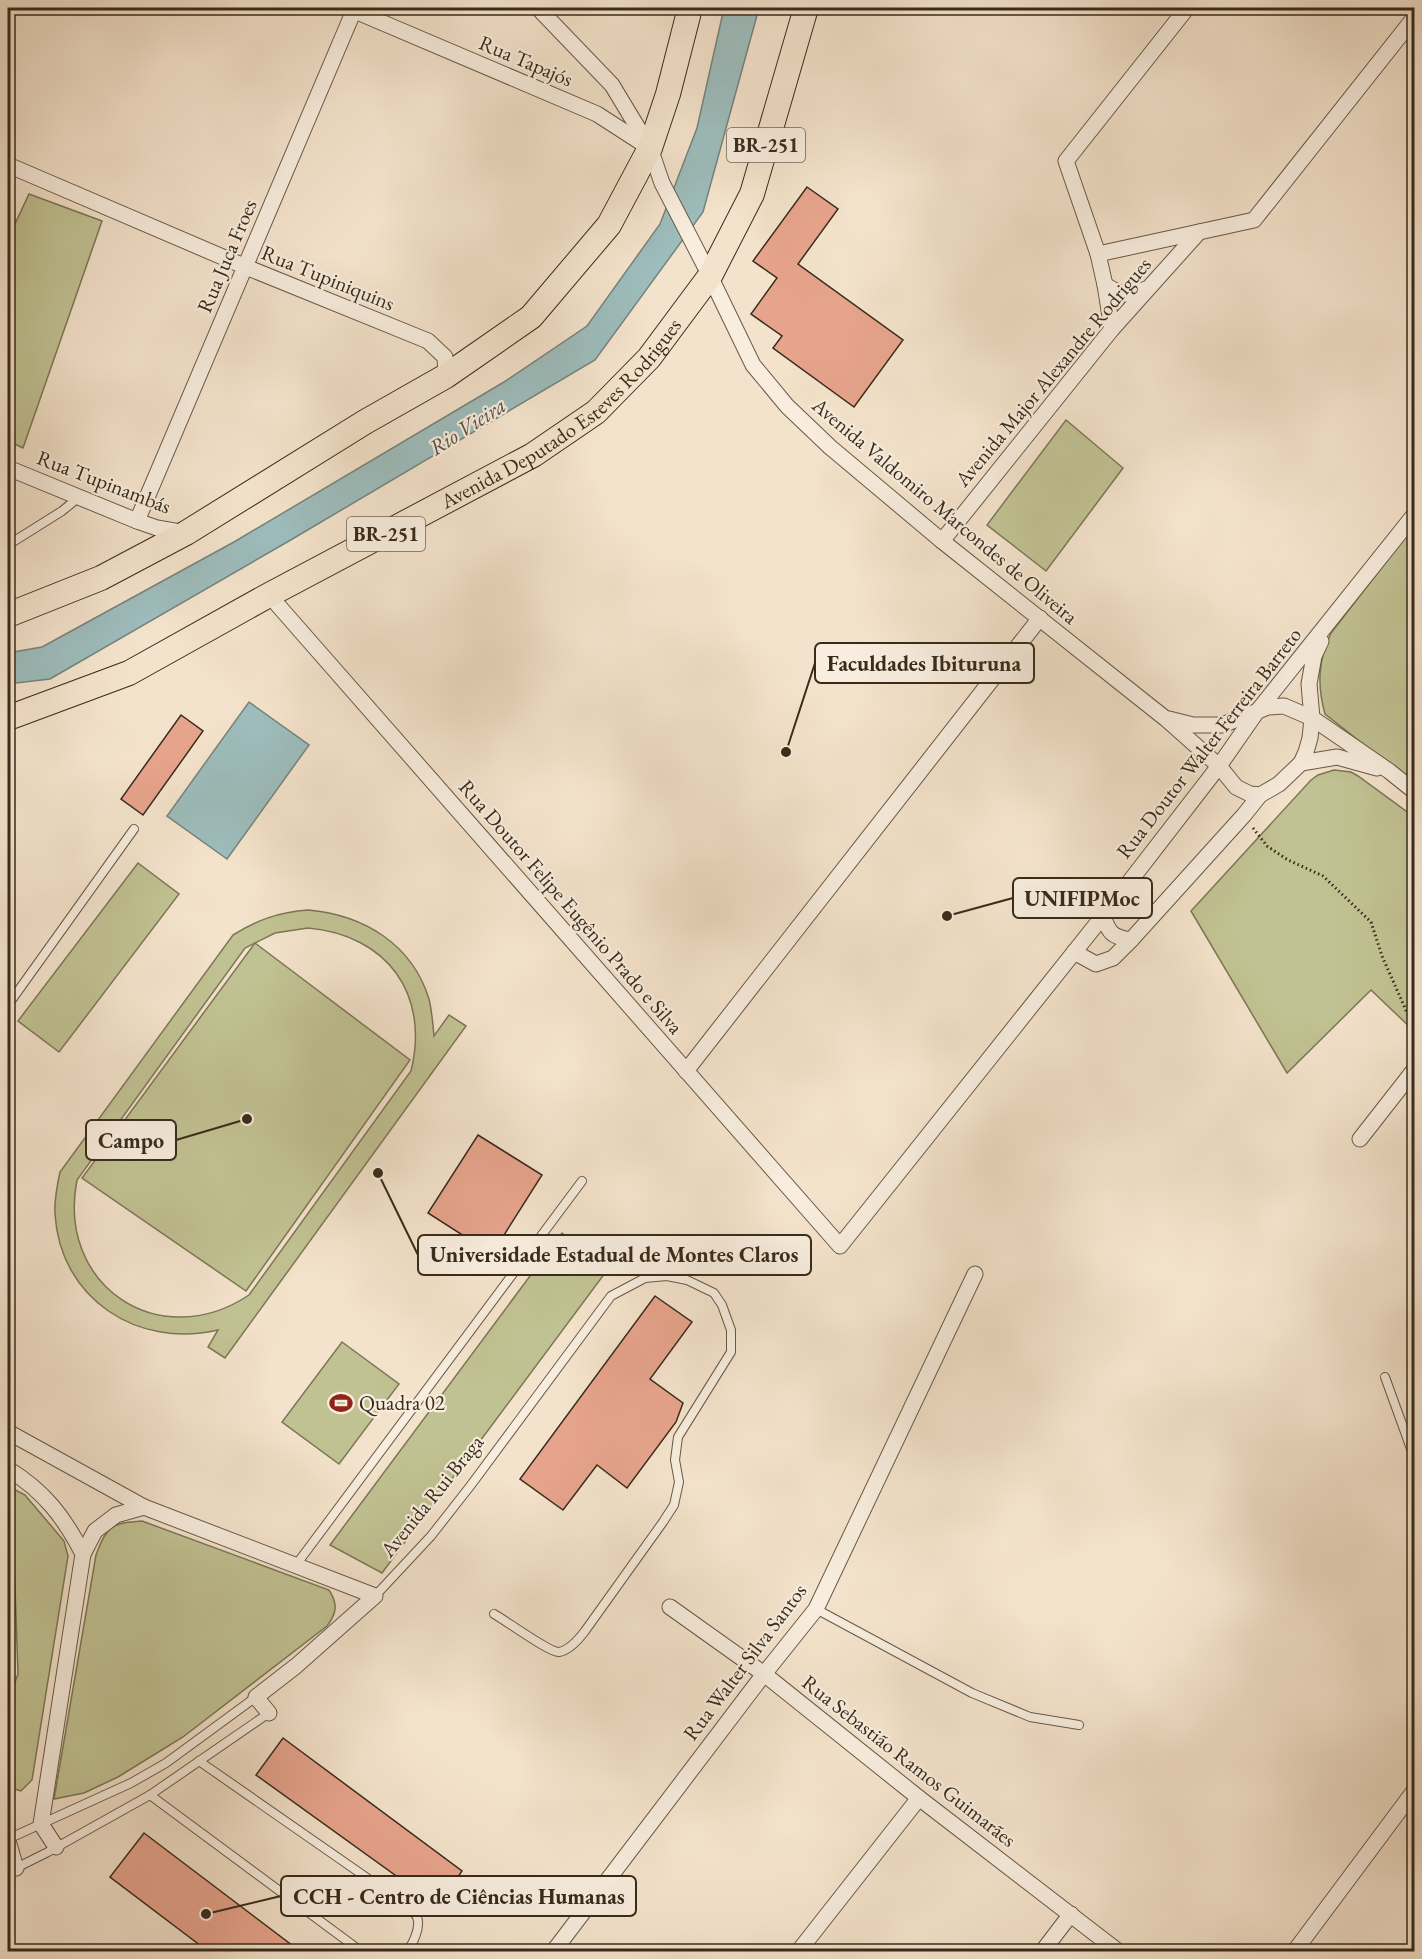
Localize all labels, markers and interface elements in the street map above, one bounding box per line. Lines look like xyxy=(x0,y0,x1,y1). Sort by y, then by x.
street label: Rua Tapajós xyxy=(475,29,577,92)
road number: BR-251 xyxy=(727,128,805,162)
street label: Rua Juca Froes xyxy=(191,195,263,317)
street label: Rua Tupiniquins xyxy=(258,239,399,317)
street label: Avenida Major Alexandre Rodrigues xyxy=(948,251,1157,493)
street label: Avenida Deputado Esteves Rodrigues xyxy=(435,312,687,515)
water label: Rio Vieira xyxy=(423,391,511,462)
street label: Avenida Valdomiro Marcondes de Oliveira xyxy=(806,391,1084,630)
street label: Rua Tupinambás xyxy=(33,444,175,520)
road number: BR-251 xyxy=(347,517,425,551)
street label: Rua Doutor Walter Ferreira Barreto xyxy=(1110,622,1307,864)
callout: Faculdades Ibituruna xyxy=(815,643,1034,683)
text: Faculdades Ibituruna xyxy=(827,649,1021,678)
street label: Rua Doutor Felipe Eugênio Prado e Silva xyxy=(453,774,690,1040)
callout: UNIFIPMoc xyxy=(1013,878,1152,918)
text: UNIFIPMoc xyxy=(1024,884,1140,913)
callout: Campo xyxy=(86,1120,176,1160)
text: Campo xyxy=(98,1126,164,1155)
callout: Universidade Estadual de Montes Claros xyxy=(418,1235,811,1275)
text: Universidade Estadual de Montes Claros xyxy=(430,1240,798,1269)
place label: Quadra 02 xyxy=(359,1389,445,1417)
sports icon: Quadra 02 xyxy=(328,1390,354,1416)
street label: Avenida Rui Braga xyxy=(373,1428,490,1563)
street label: Rua Walter Silva Santos xyxy=(677,1578,813,1746)
street label: Rua Sebastião Ramos Guimarães xyxy=(797,1669,1022,1853)
callout: CCH - Centro de Ciências Humanas xyxy=(281,1876,636,1916)
text: CCH - Centro de Ciências Humanas xyxy=(293,1882,625,1911)

